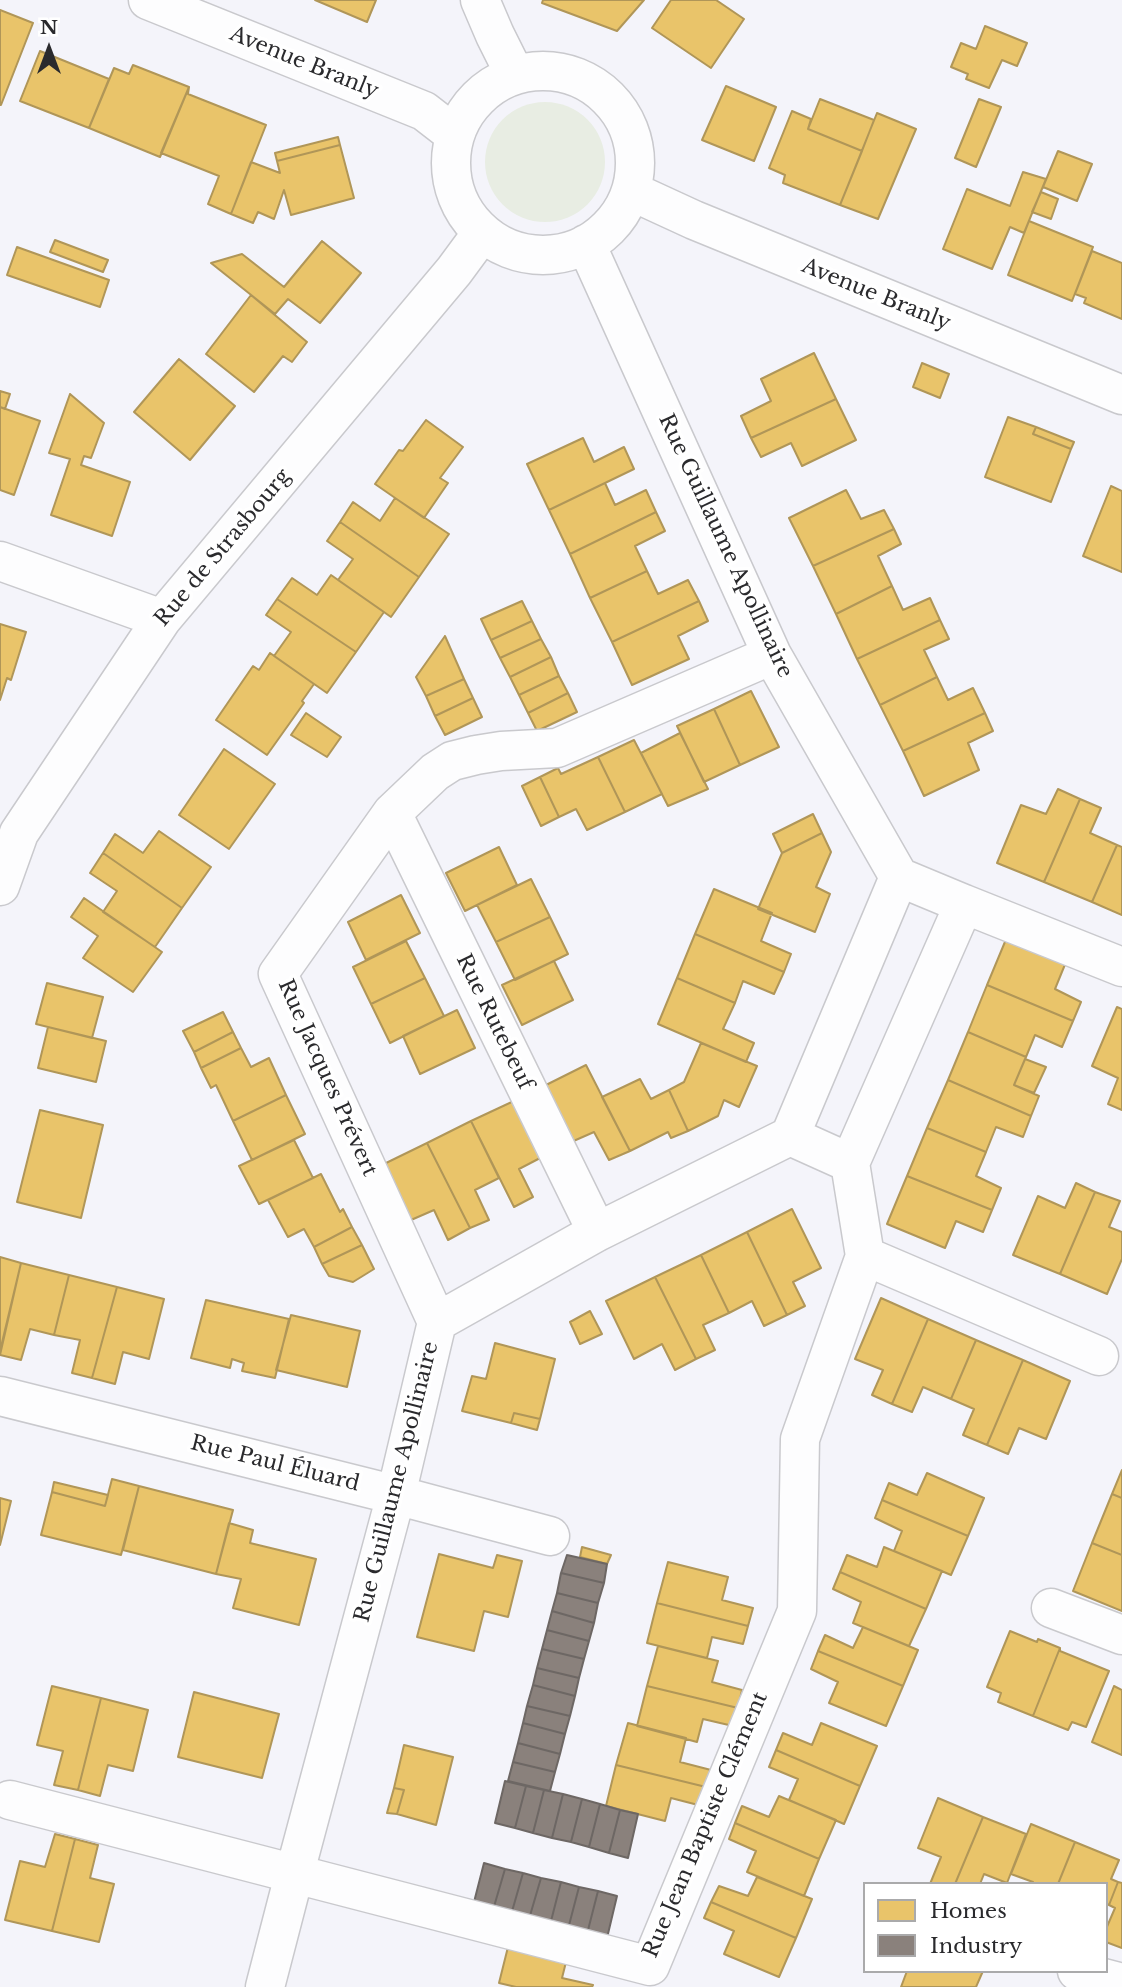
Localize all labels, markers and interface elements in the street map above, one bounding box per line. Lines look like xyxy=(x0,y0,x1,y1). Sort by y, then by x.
north arrow xyxy=(14,14,84,84)
text: N xyxy=(40,16,58,39)
street label: Avenue Branly xyxy=(226,22,382,104)
street label: Avenue Branly xyxy=(798,254,954,336)
street label: Rue Guillaume Apollinaire xyxy=(653,410,797,682)
street label: Rue de Strasbourg xyxy=(150,464,296,632)
street label: Rue Rutebeuf xyxy=(450,950,538,1094)
street label: Rue Jacques Prévert xyxy=(272,976,382,1180)
street label: Rue Guillaume Apollinaire xyxy=(350,1339,444,1625)
street label: Rue Paul Éluard xyxy=(188,1431,362,1497)
street label: Rue Jean Baptiste Clément xyxy=(639,1688,773,1962)
legend xyxy=(863,1882,1108,1973)
text: Homes xyxy=(930,1898,1007,1924)
text: Industry xyxy=(930,1933,1022,1959)

